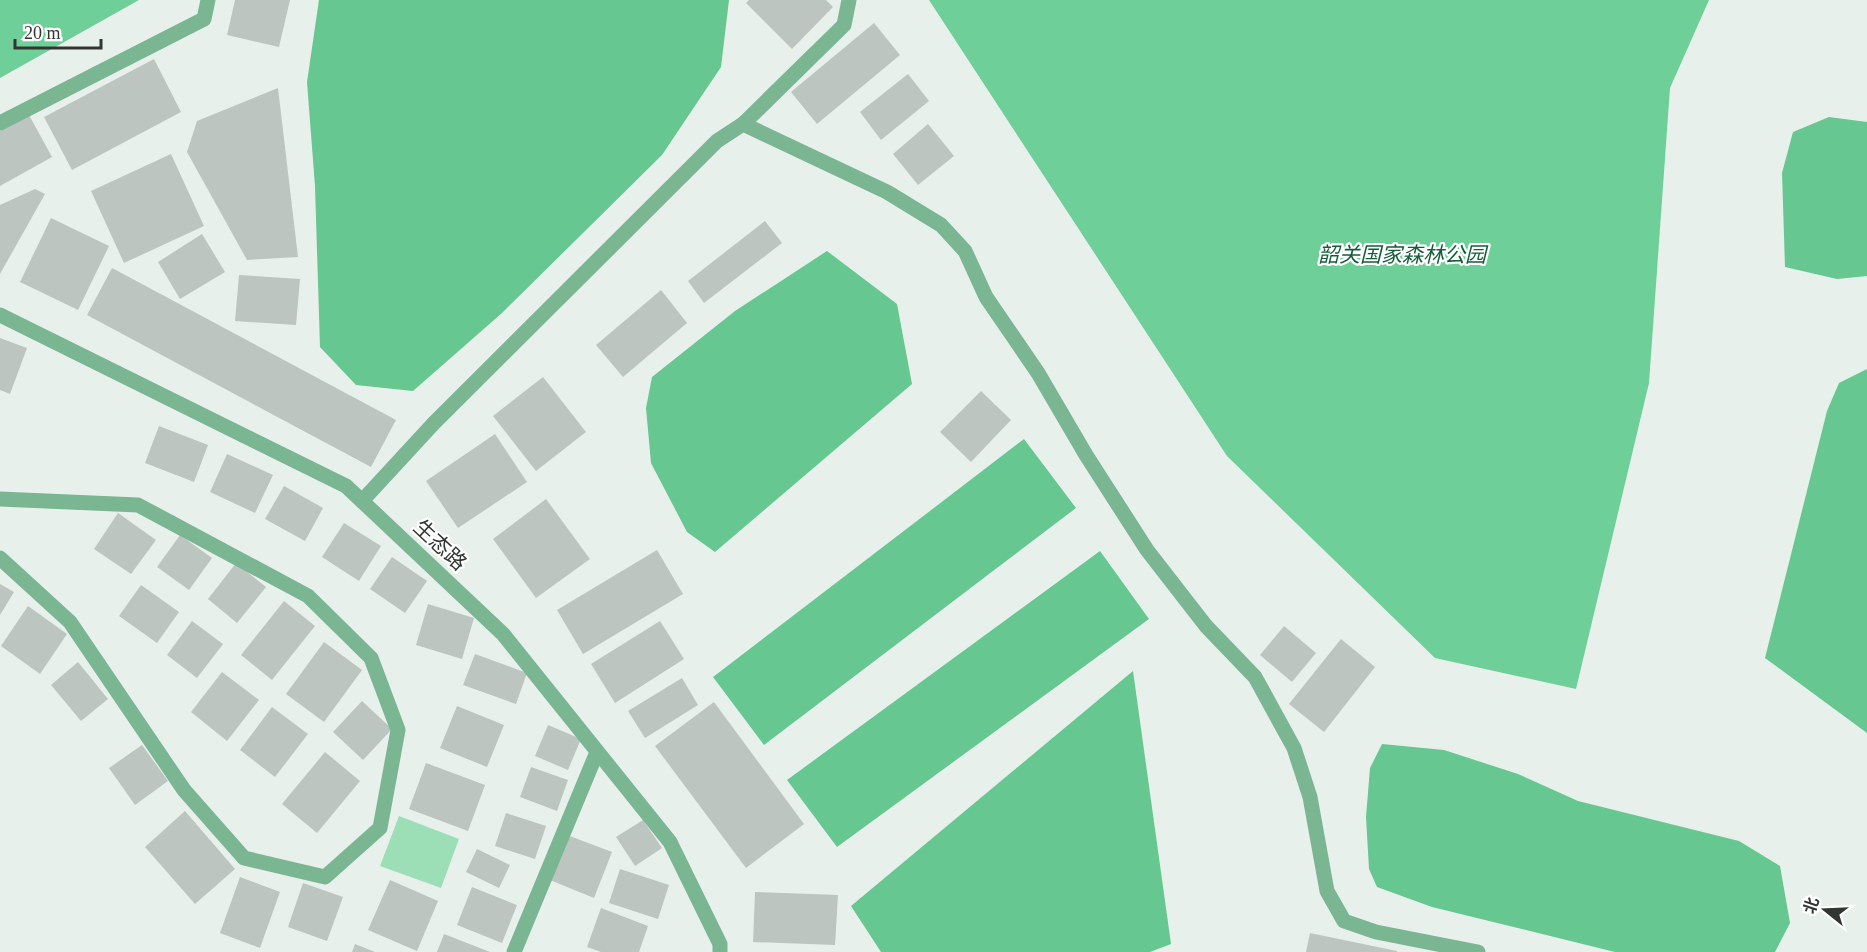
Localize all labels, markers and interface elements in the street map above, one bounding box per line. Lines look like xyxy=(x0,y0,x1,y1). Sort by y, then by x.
scale bar xyxy=(15,12,100,50)
text: 20 m xyxy=(24,23,61,43)
park label: 韶关国家森林公园 xyxy=(1318,243,1489,267)
street label: 生态路 xyxy=(409,515,471,575)
north arrow xyxy=(1795,880,1855,940)
text: 北 xyxy=(1801,895,1822,916)

